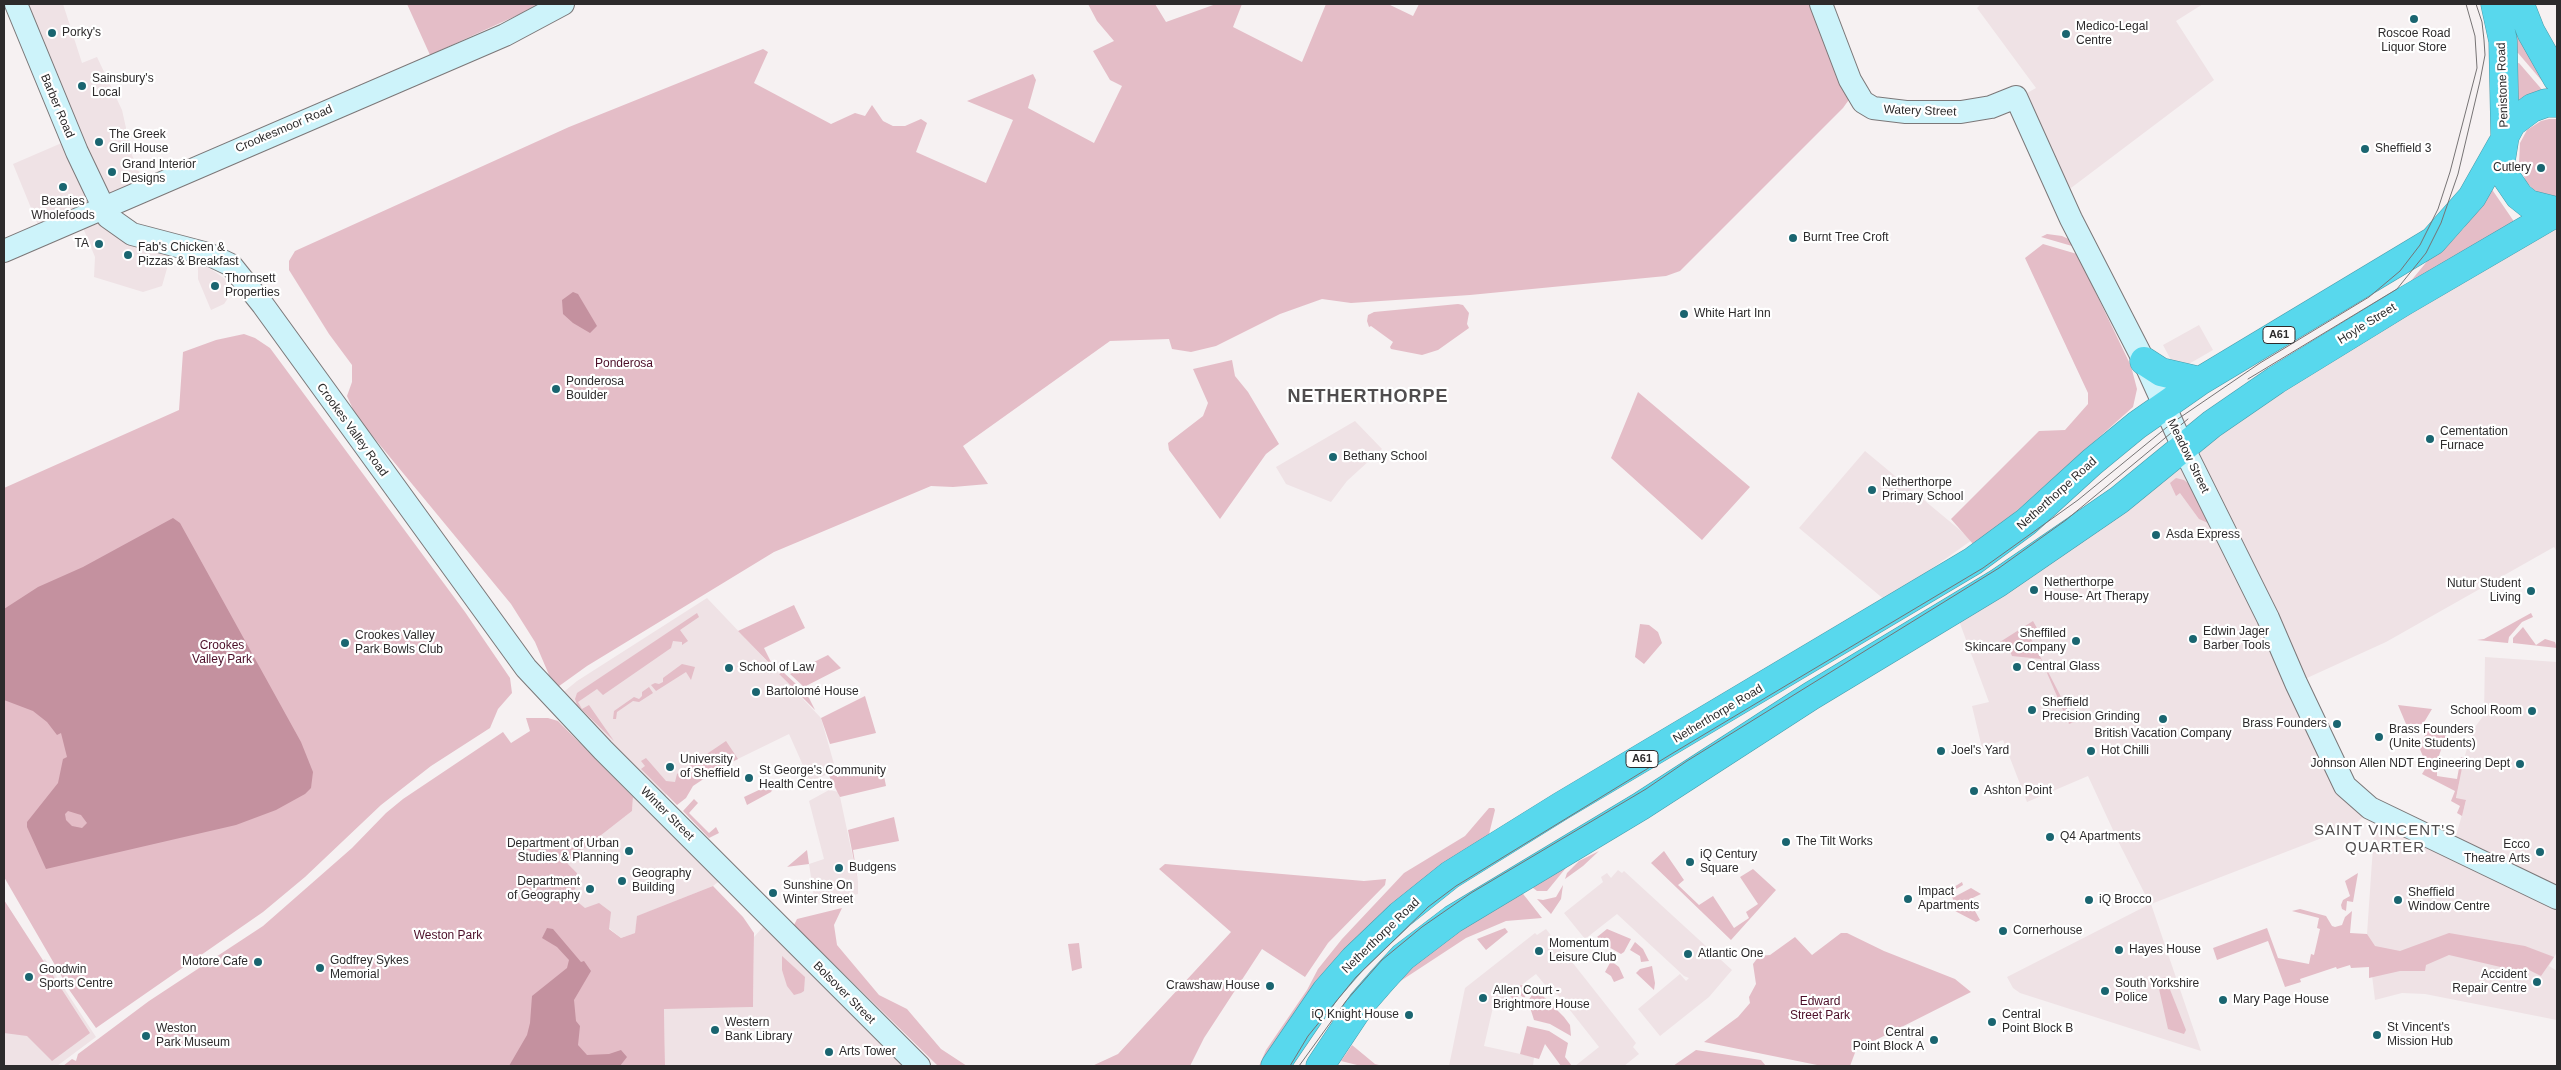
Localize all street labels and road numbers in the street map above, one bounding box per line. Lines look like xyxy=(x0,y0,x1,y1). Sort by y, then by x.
street label: Penistone Road xyxy=(2494,42,2512,128)
street label: Barber Road xyxy=(37,72,77,140)
street label: Crookesmoor Road xyxy=(233,102,335,156)
street label: Watery Street xyxy=(1883,103,1957,119)
street label: Hoyle Street xyxy=(2335,300,2399,348)
road number: A61 xyxy=(2263,326,2295,344)
street label: Crookes Valley Road xyxy=(313,381,391,479)
street label: Meadow Street xyxy=(2164,417,2212,495)
street label: Netherthorpe Road xyxy=(2014,455,2100,533)
street label: Netherthorpe Road xyxy=(1671,682,1765,746)
road number: A61 xyxy=(1626,751,1658,768)
street label: Winter Street xyxy=(637,784,697,844)
street label: Netherthorpe Road xyxy=(1339,895,1423,977)
street label: Bolsover Street xyxy=(810,959,878,1027)

